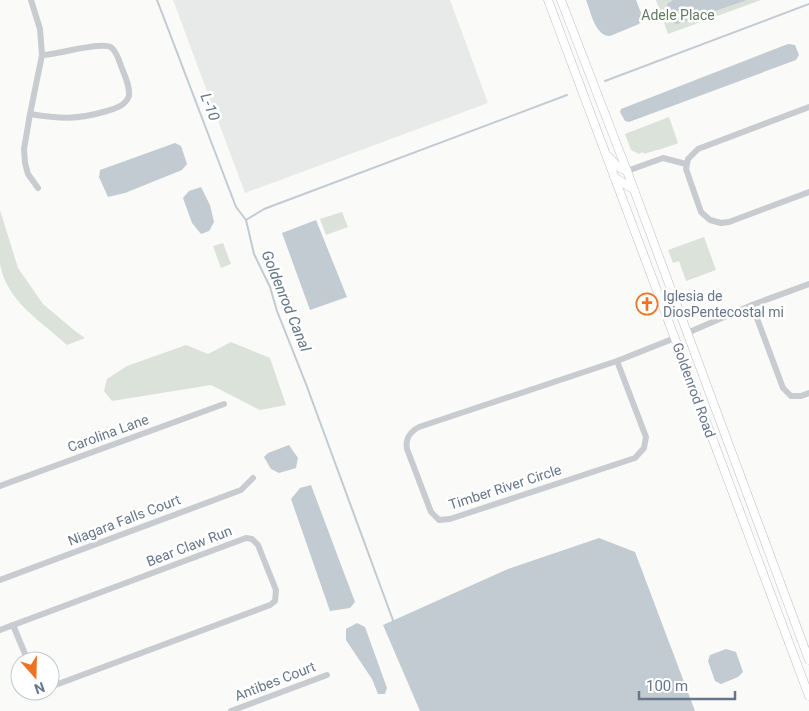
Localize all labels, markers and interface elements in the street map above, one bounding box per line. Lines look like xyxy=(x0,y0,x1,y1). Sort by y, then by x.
park label: Adele Place xyxy=(641,7,715,23)
water label: L-10 xyxy=(197,91,223,123)
water label: Goldenrod Canal xyxy=(258,248,315,355)
place label: Iglesia de DiosPentecostal mi xyxy=(663,288,784,320)
church icon: Iglesia de DiosPentecostal mi xyxy=(635,292,659,316)
street label: Goldenrod Road xyxy=(669,340,719,440)
street label: Carolina Lane xyxy=(65,411,151,455)
street label: Timber River Circle xyxy=(447,461,563,513)
street label: Niagara Falls Court xyxy=(66,491,183,549)
street label: Bear Claw Run xyxy=(144,522,234,570)
north arrow xyxy=(10,651,60,701)
street label: Antibes Court xyxy=(232,658,318,704)
scale bar xyxy=(639,668,735,700)
text: 100 m xyxy=(646,677,688,695)
text: N xyxy=(32,679,47,697)

